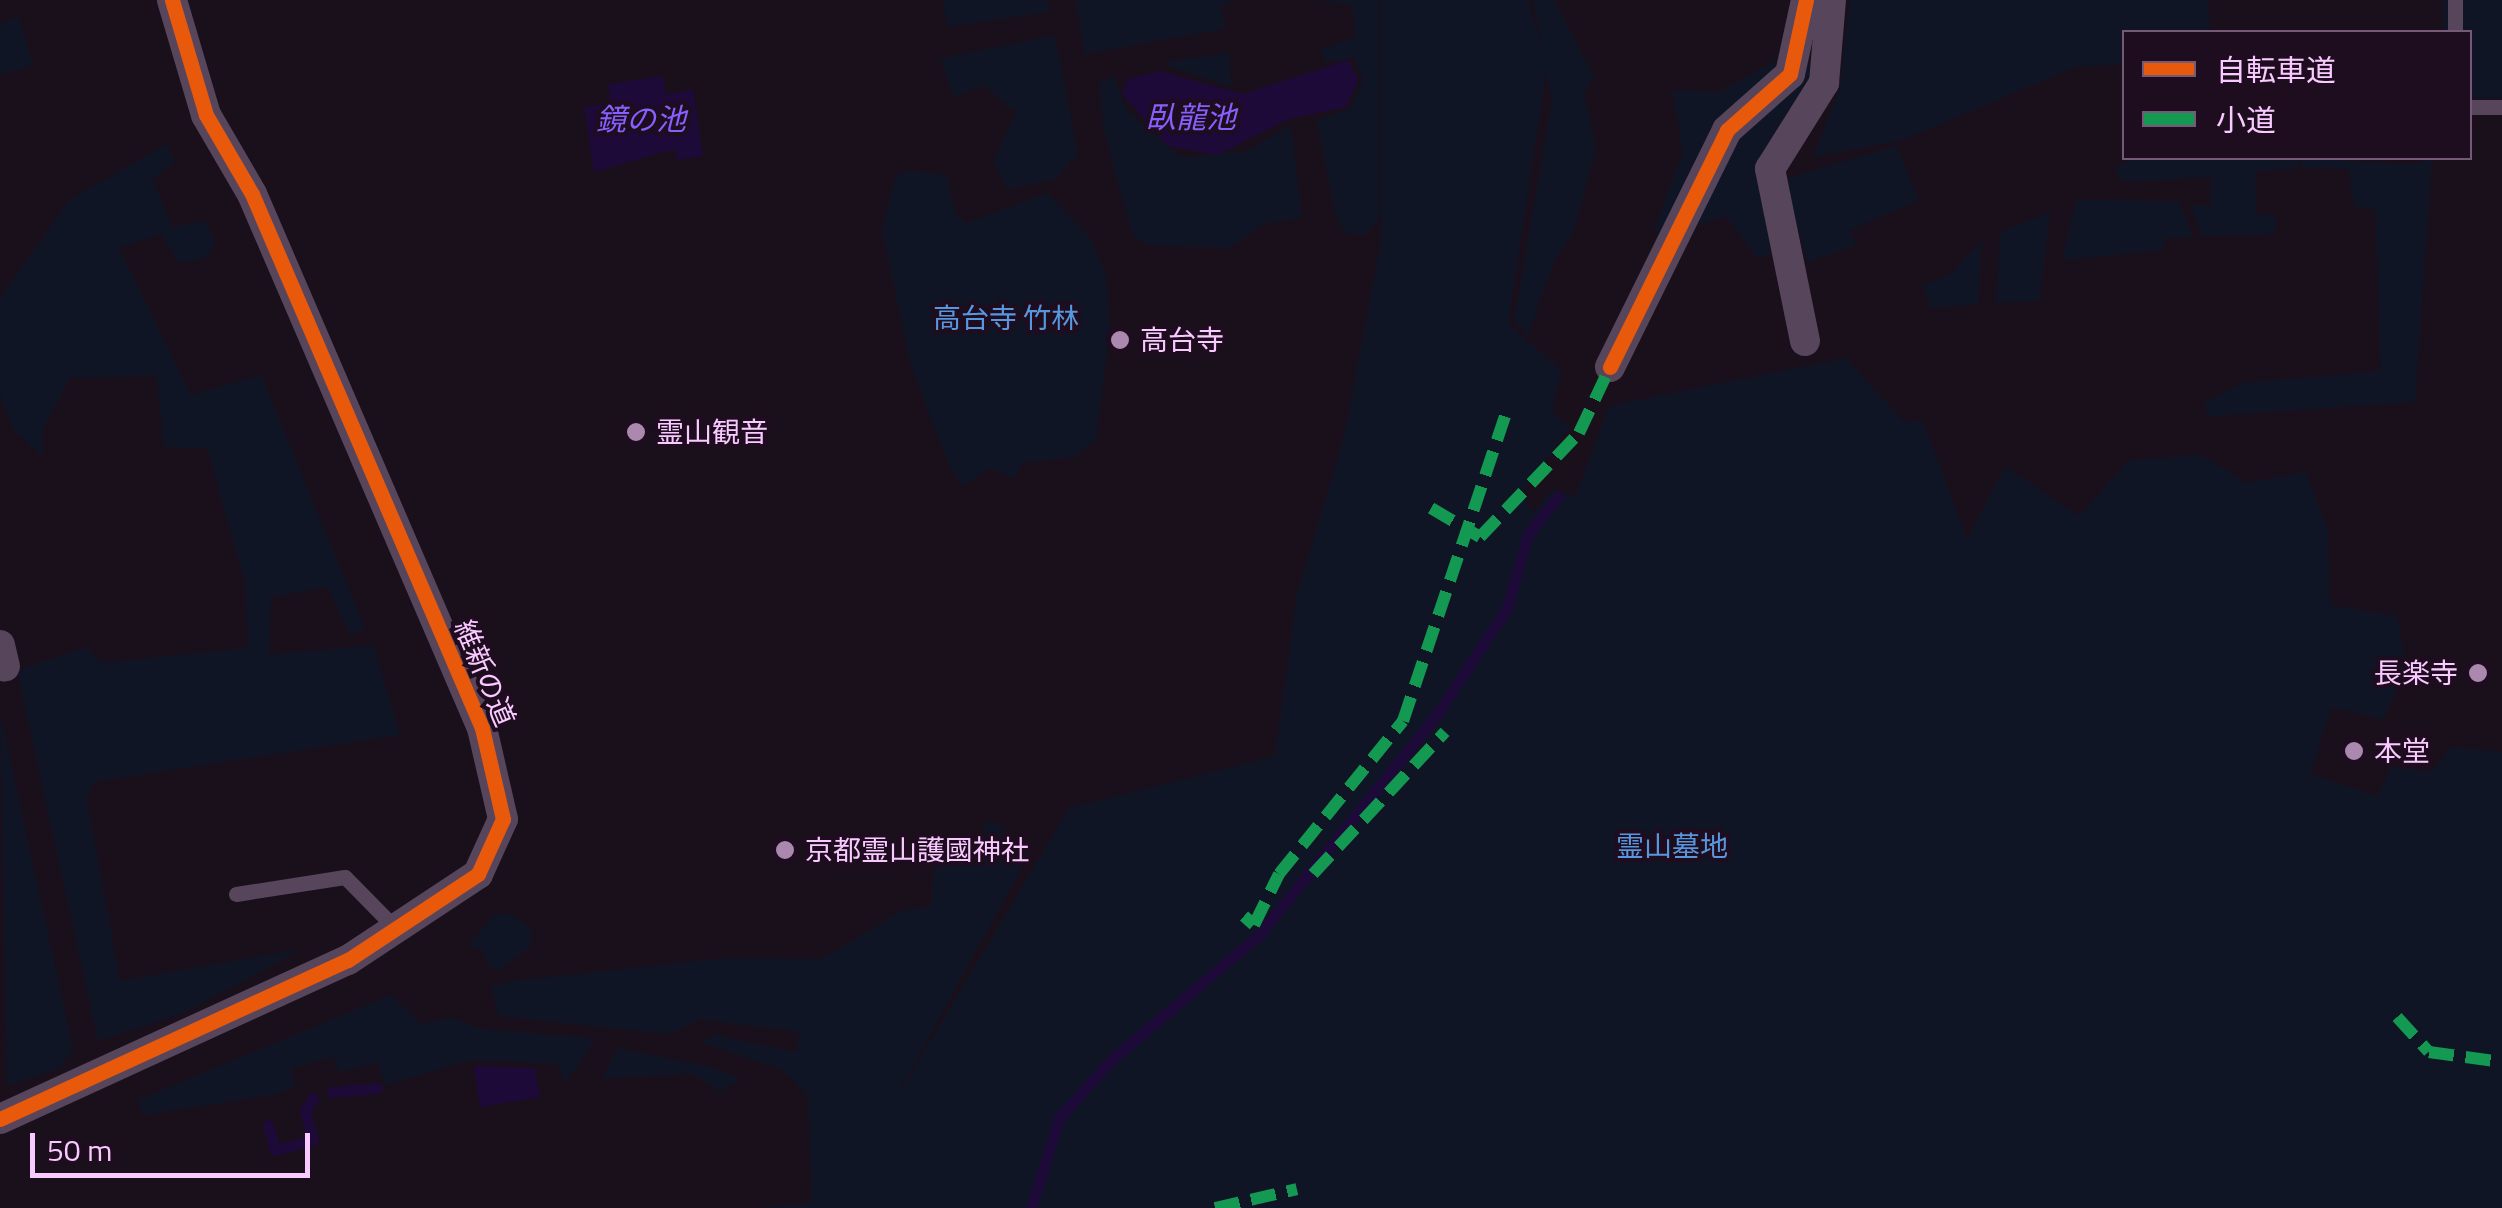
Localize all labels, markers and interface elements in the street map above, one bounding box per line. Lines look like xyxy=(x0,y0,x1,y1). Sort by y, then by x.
legend xyxy=(2122,30,2472,160)
text: 自転車道 xyxy=(2216,47,2336,93)
text: 小道 xyxy=(2216,97,2276,143)
water label: 臥龍池 xyxy=(1146,99,1236,135)
water label: 鏡の池 xyxy=(596,101,686,137)
park label: 高台寺 竹林 xyxy=(933,301,1079,335)
place label: 高台寺 xyxy=(1140,323,1224,357)
marker: 高台寺 xyxy=(1109,329,1131,351)
place label: 霊山観音 xyxy=(656,415,768,449)
marker: 霊山観音 xyxy=(625,421,647,443)
street label: 維新の道 xyxy=(448,615,522,731)
place label: 長楽寺 xyxy=(2374,656,2458,690)
marker: 長楽寺 xyxy=(2467,662,2489,684)
place label: 本堂 xyxy=(2374,734,2430,768)
marker: 本堂 xyxy=(2343,740,2365,762)
park label: 霊山墓地 xyxy=(1616,829,1728,863)
place label: 京都霊山護國神社 xyxy=(805,833,1029,867)
marker: 京都霊山護國神社 xyxy=(774,839,796,861)
scale bar xyxy=(35,1113,315,1175)
text: 50 m xyxy=(47,1127,112,1173)

